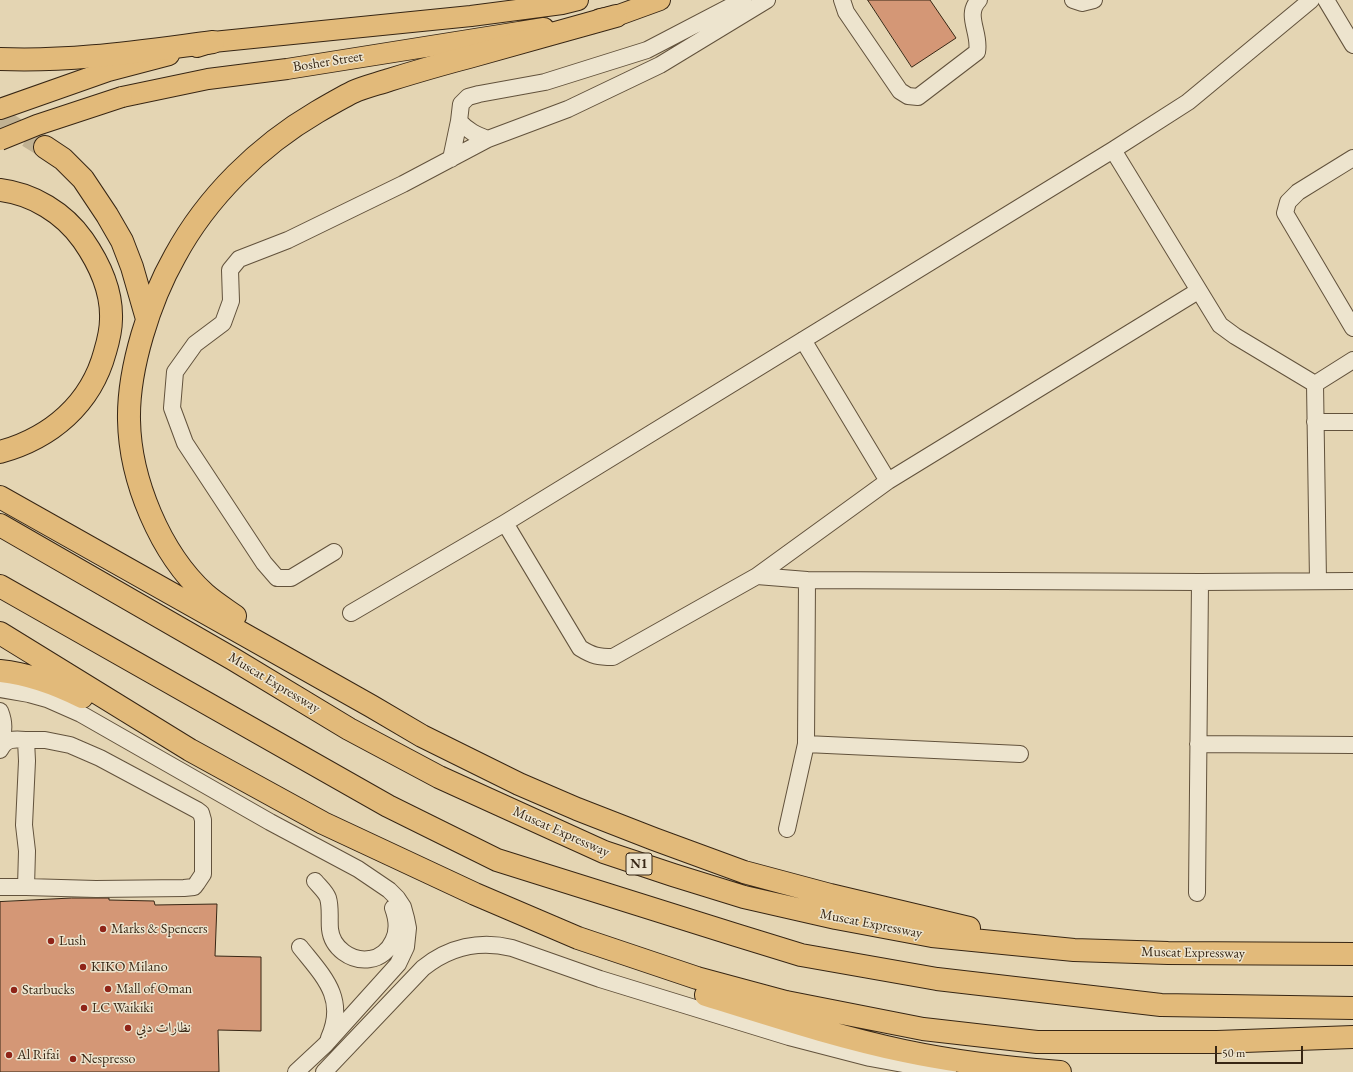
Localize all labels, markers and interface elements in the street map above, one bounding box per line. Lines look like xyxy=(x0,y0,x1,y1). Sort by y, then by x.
street label: Bosher Street xyxy=(292,48,364,76)
street label: Muscat Expressway xyxy=(225,649,323,717)
street label: Muscat Expressway xyxy=(510,803,612,861)
road number: N1 xyxy=(626,853,652,875)
street label: Muscat Expressway xyxy=(818,906,924,942)
place label: Marks & Spencers xyxy=(111,921,208,937)
marker: Marks & Spencers xyxy=(98,924,108,934)
place label: Lush xyxy=(59,933,86,949)
marker: Lush xyxy=(46,936,56,946)
street label: Muscat Expressway xyxy=(1141,944,1245,962)
place label: KIKO Milano xyxy=(91,959,168,975)
marker: KIKO Milano xyxy=(78,962,88,972)
place label: Mall of Oman xyxy=(116,981,192,997)
place label: Starbucks xyxy=(22,982,75,998)
marker: Mall of Oman xyxy=(103,984,113,994)
marker: Starbucks xyxy=(9,985,19,995)
place label: LC Waikiki xyxy=(92,1000,153,1016)
marker: LC Waikiki xyxy=(79,1003,89,1013)
place label: نظارات دبي xyxy=(136,1020,191,1036)
marker: نظارات دبي xyxy=(123,1023,133,1033)
scale bar xyxy=(1217,1038,1305,1064)
text: 50 m xyxy=(1222,1045,1245,1061)
place label: Al Rifai xyxy=(17,1047,59,1063)
marker: Al Rifai xyxy=(4,1050,14,1060)
place label: Nespresso xyxy=(81,1051,135,1067)
marker: Nespresso xyxy=(68,1054,78,1064)

